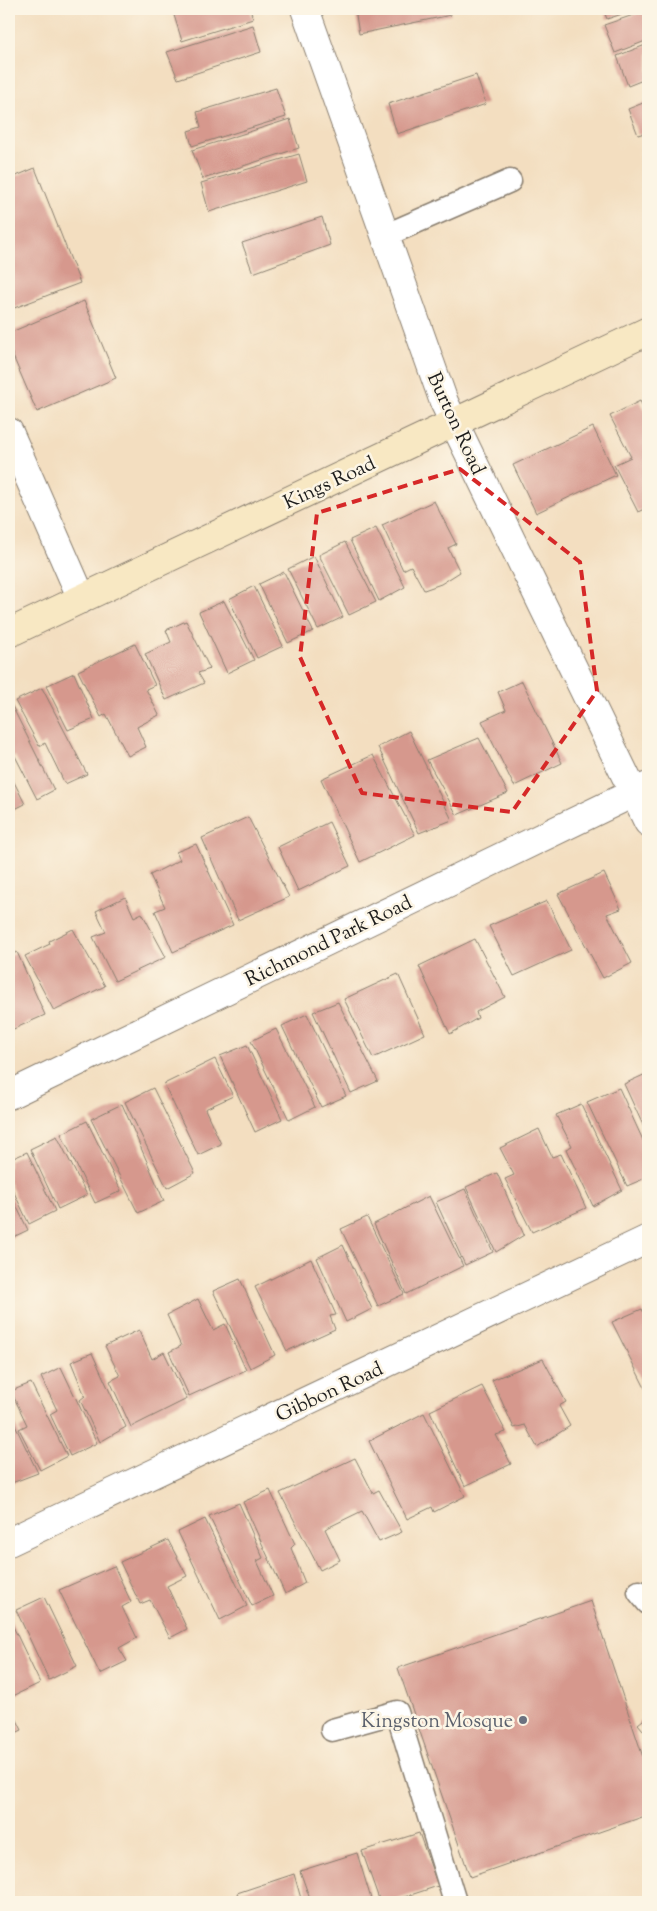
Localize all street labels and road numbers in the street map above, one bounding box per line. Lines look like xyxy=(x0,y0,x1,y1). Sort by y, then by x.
street label: Burton Road xyxy=(418,368,491,480)
street label: Kings Road xyxy=(279,450,381,518)
street label: Richmond Park Road xyxy=(241,889,417,995)
street label: Gibbon Road xyxy=(272,1356,389,1431)

